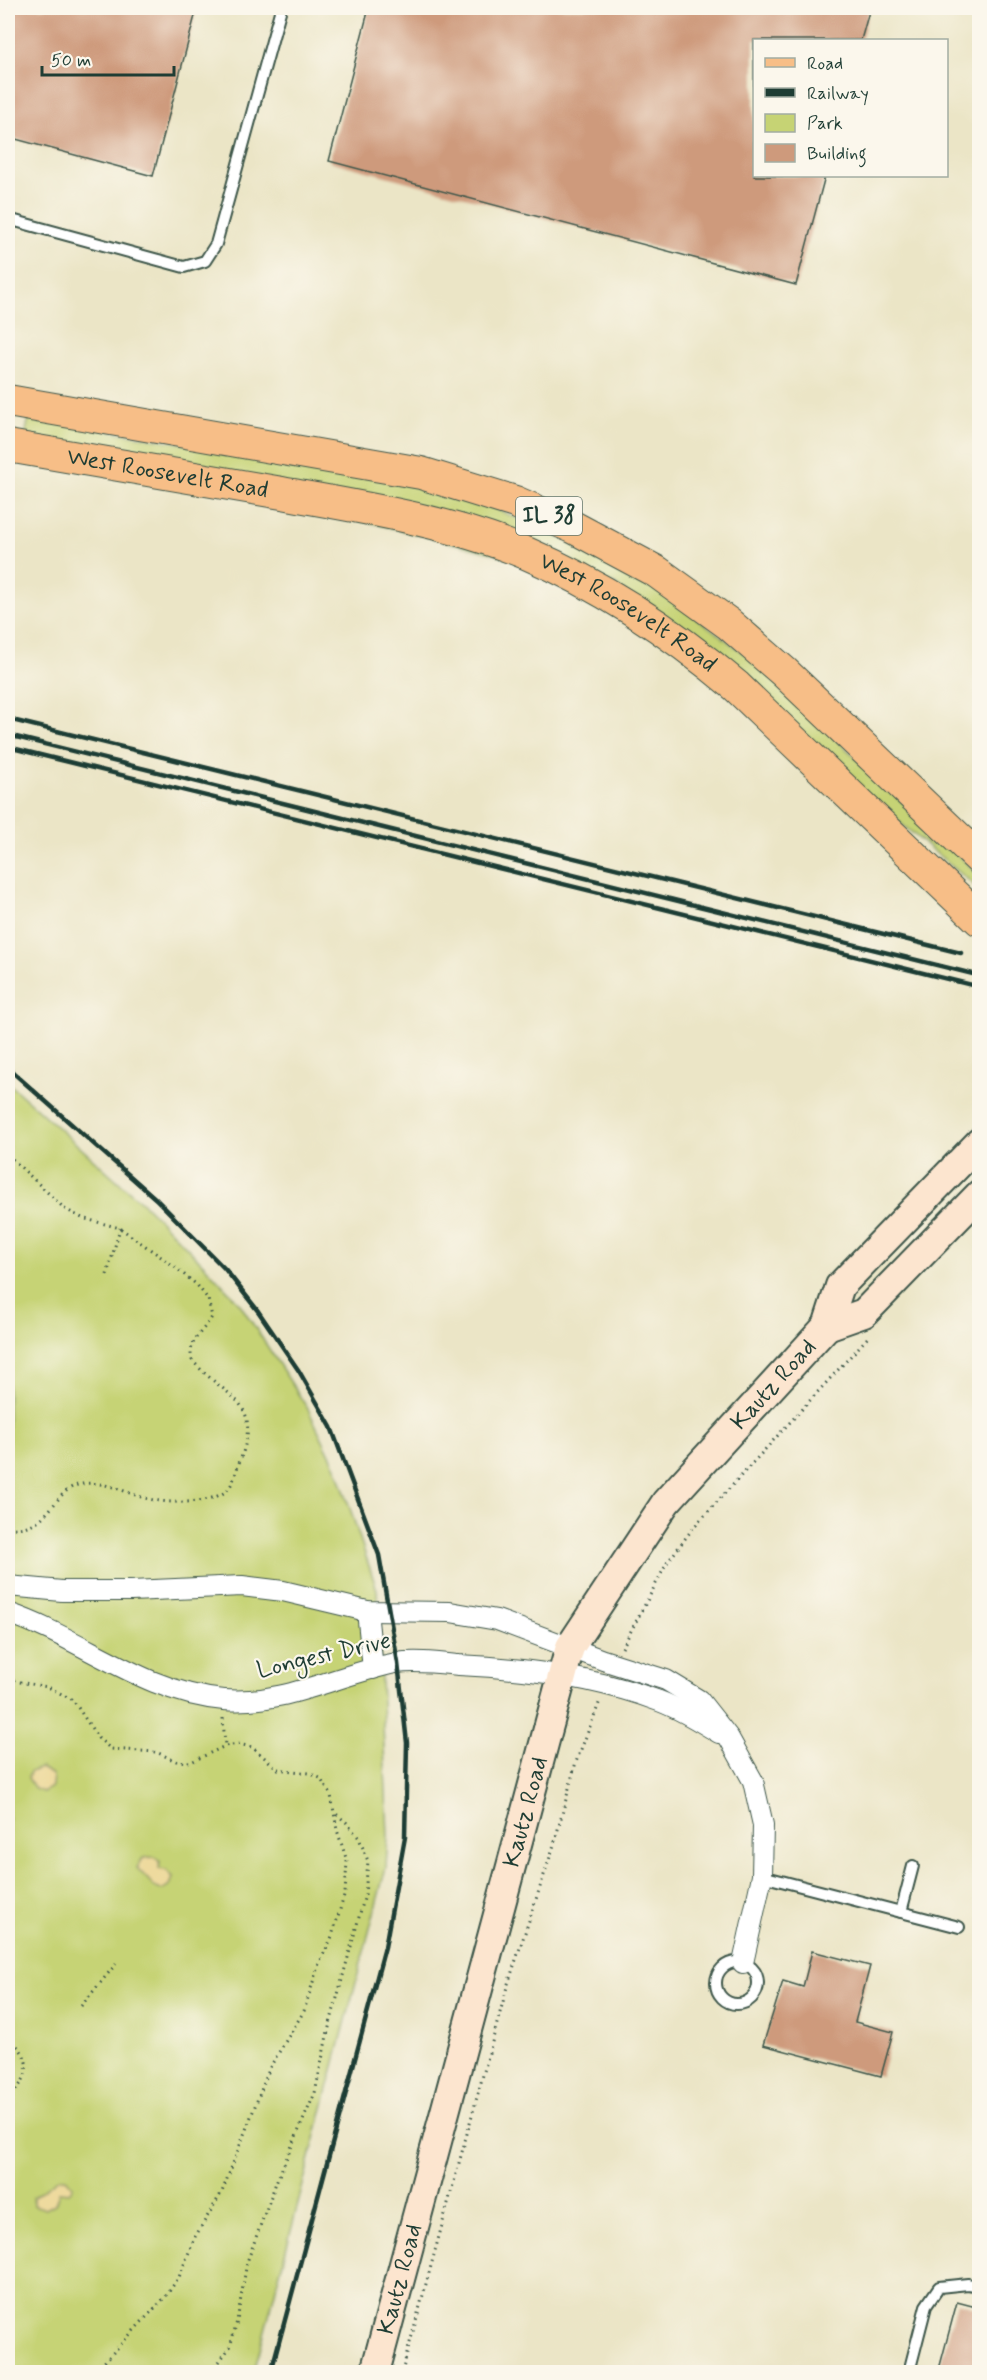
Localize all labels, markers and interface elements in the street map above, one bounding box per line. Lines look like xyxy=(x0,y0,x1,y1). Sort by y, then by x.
scale bar xyxy=(42,39,174,77)
legend xyxy=(753,39,948,177)
text: 50 m xyxy=(51,49,91,73)
text: Road xyxy=(807,52,843,76)
text: Railway xyxy=(807,82,869,106)
text: Park xyxy=(807,112,843,136)
text: Building xyxy=(807,142,867,168)
street label: West Roosevelt Road xyxy=(64,441,271,506)
road number: IL 38 xyxy=(516,497,582,535)
street label: West Roosevelt Road xyxy=(534,545,723,680)
street label: Kautz Road xyxy=(724,1332,823,1437)
street label: Longest Drive xyxy=(254,1626,395,1688)
street label: Kautz Road xyxy=(496,1753,555,1871)
street label: Kautz Road xyxy=(370,2221,430,2338)

